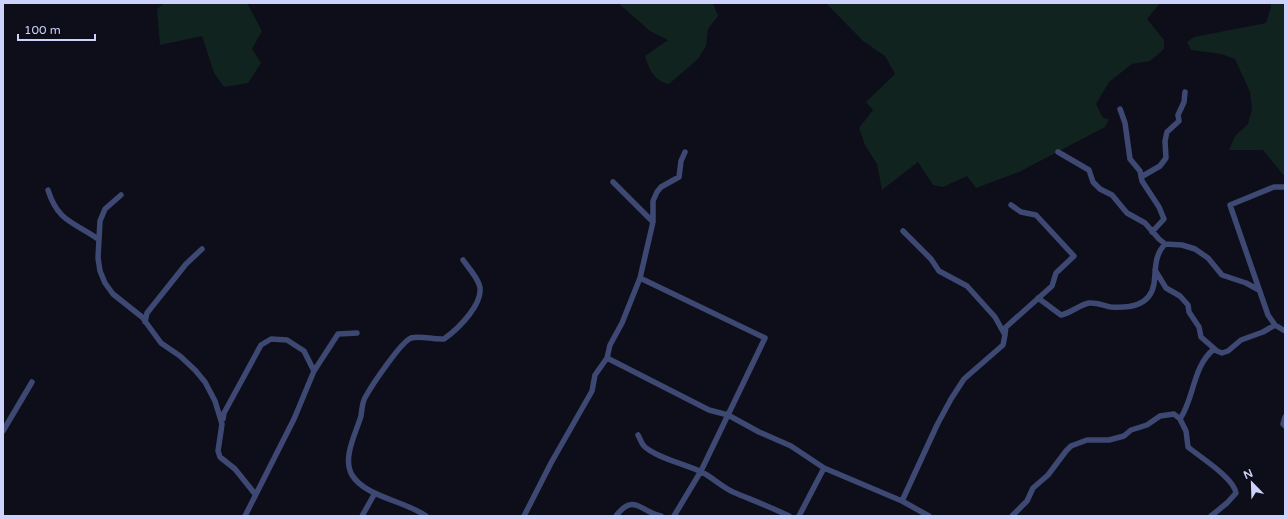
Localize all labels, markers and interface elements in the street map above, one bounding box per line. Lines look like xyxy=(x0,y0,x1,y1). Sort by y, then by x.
scale bar xyxy=(18,16,95,42)
text: 100 m xyxy=(24,23,61,37)
north arrow xyxy=(1232,463,1272,503)
text: N xyxy=(1242,467,1255,482)

